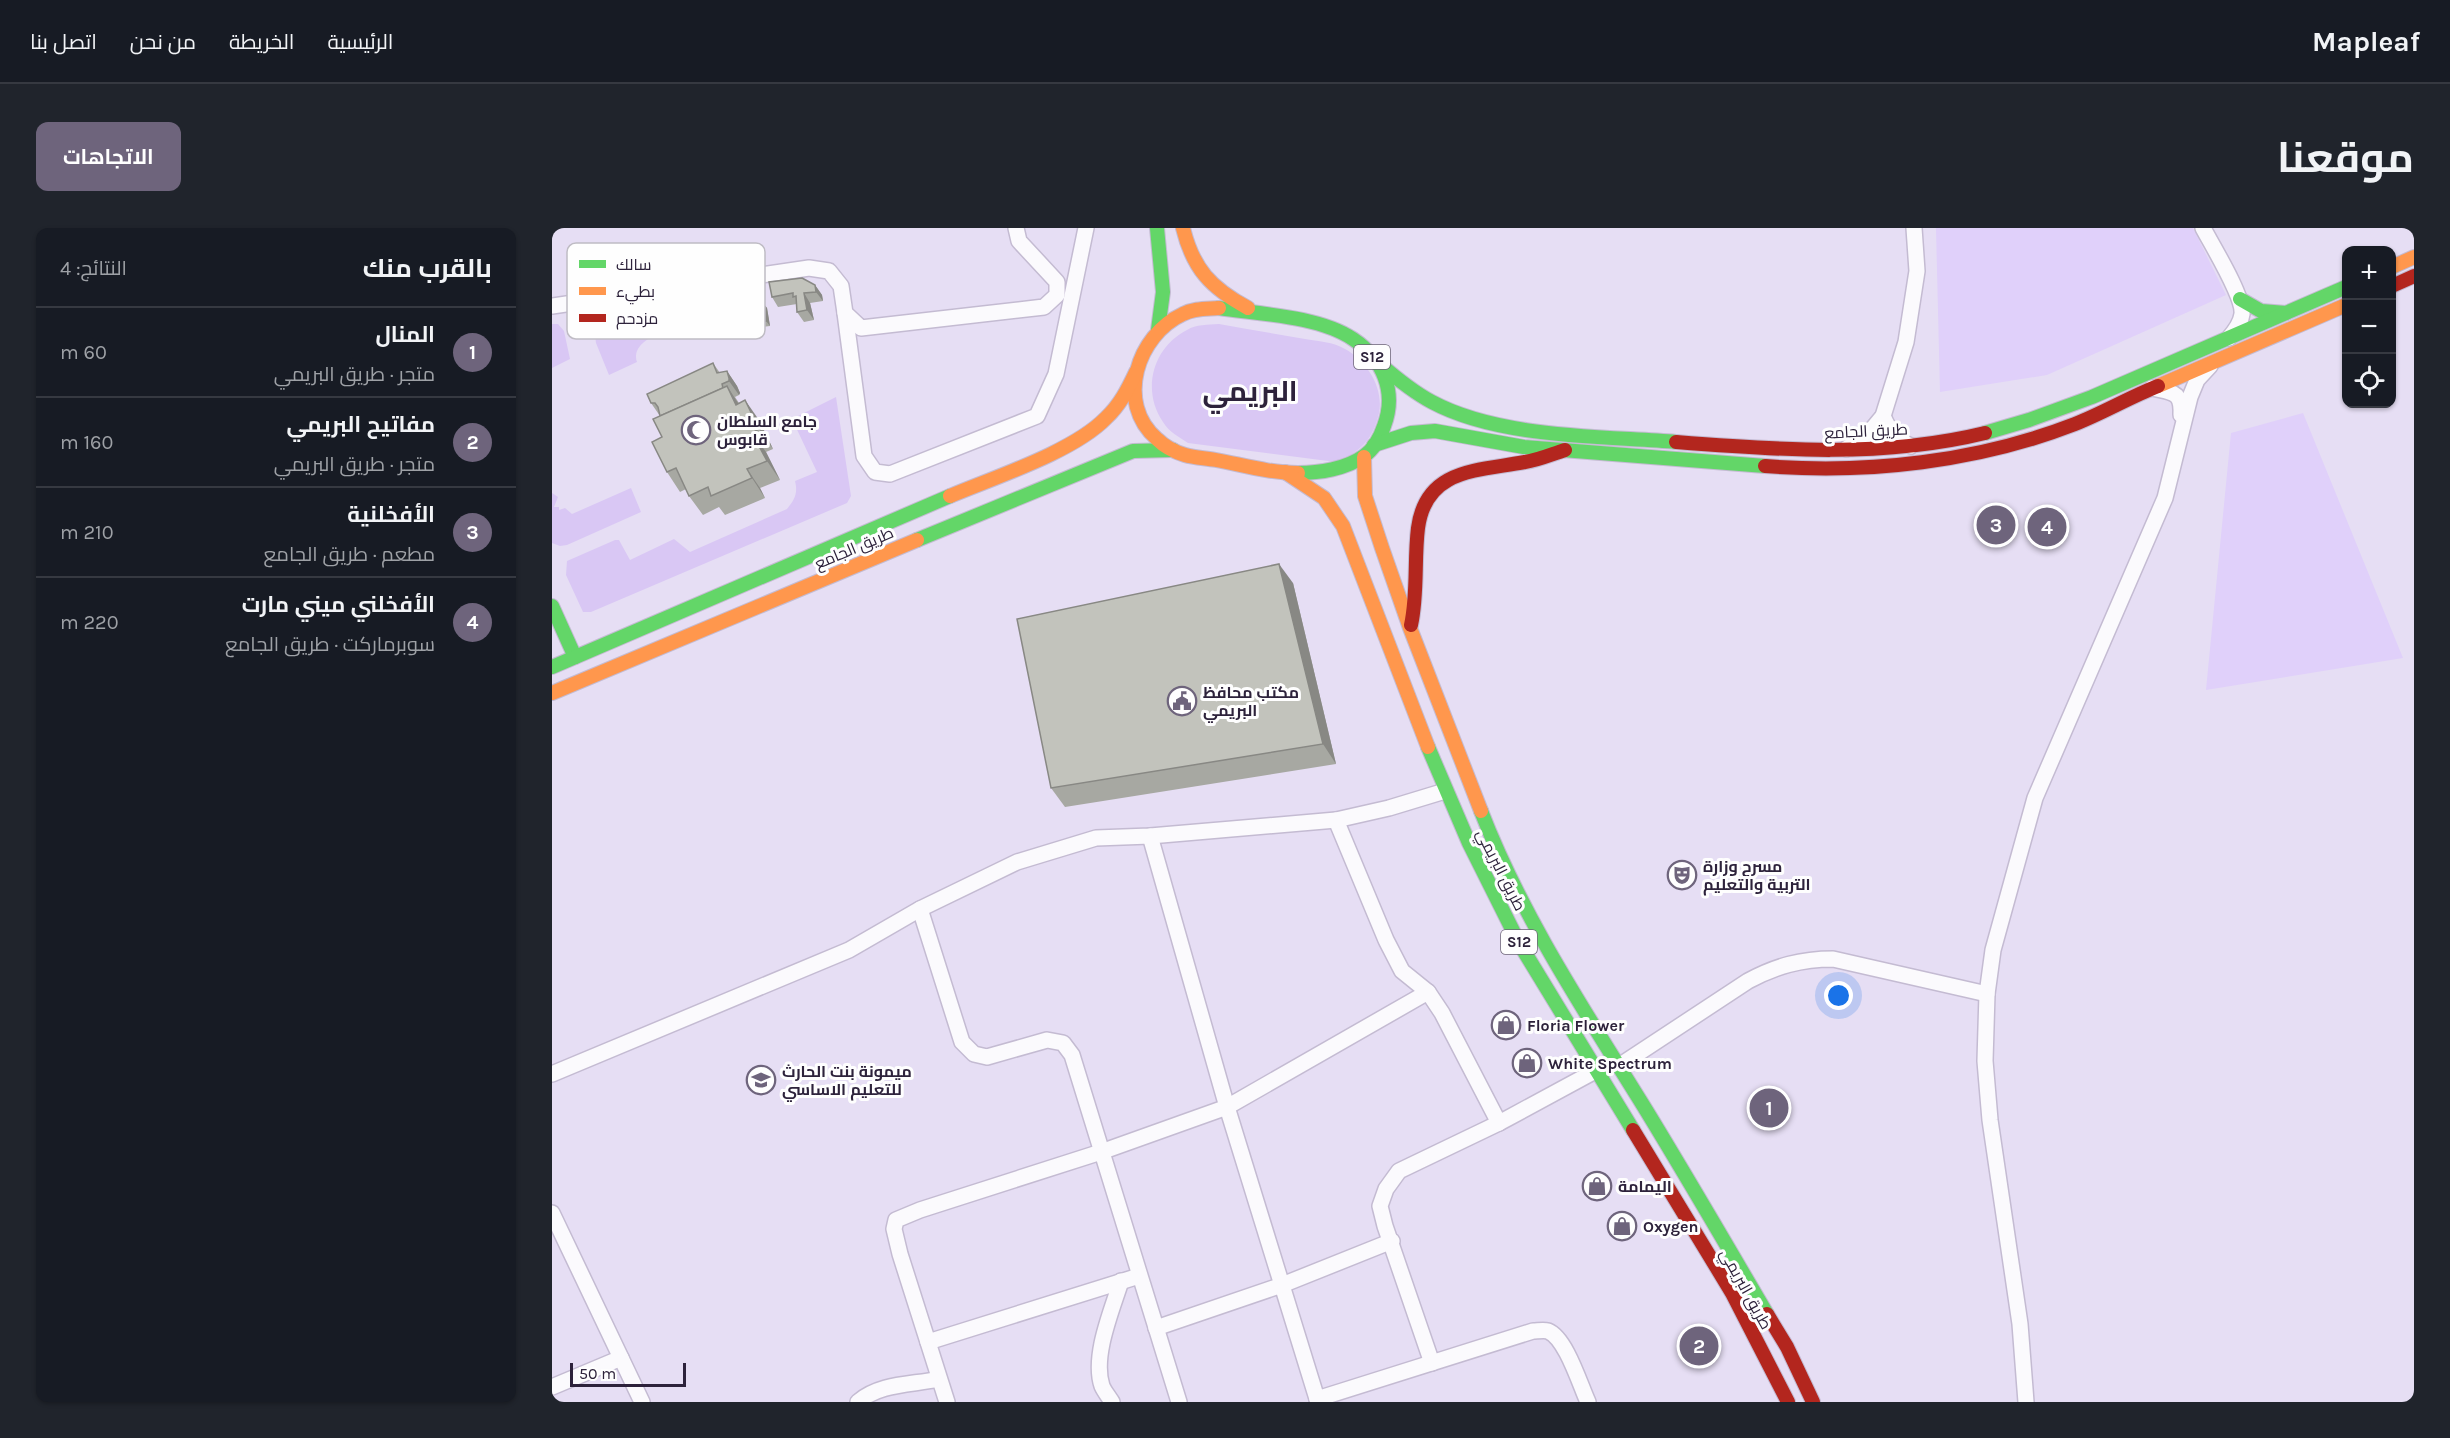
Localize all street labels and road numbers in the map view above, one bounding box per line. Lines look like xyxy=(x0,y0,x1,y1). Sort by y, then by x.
road number: S12 xyxy=(1354,345,1390,369)
street label: طريق الجامع xyxy=(1824,419,1908,445)
street label: طريق الجامع xyxy=(812,523,897,575)
street label: طريق البريمي xyxy=(1469,826,1530,916)
road number: S12 xyxy=(1501,930,1537,954)
street label: طريق البريمي xyxy=(1713,1245,1776,1334)

